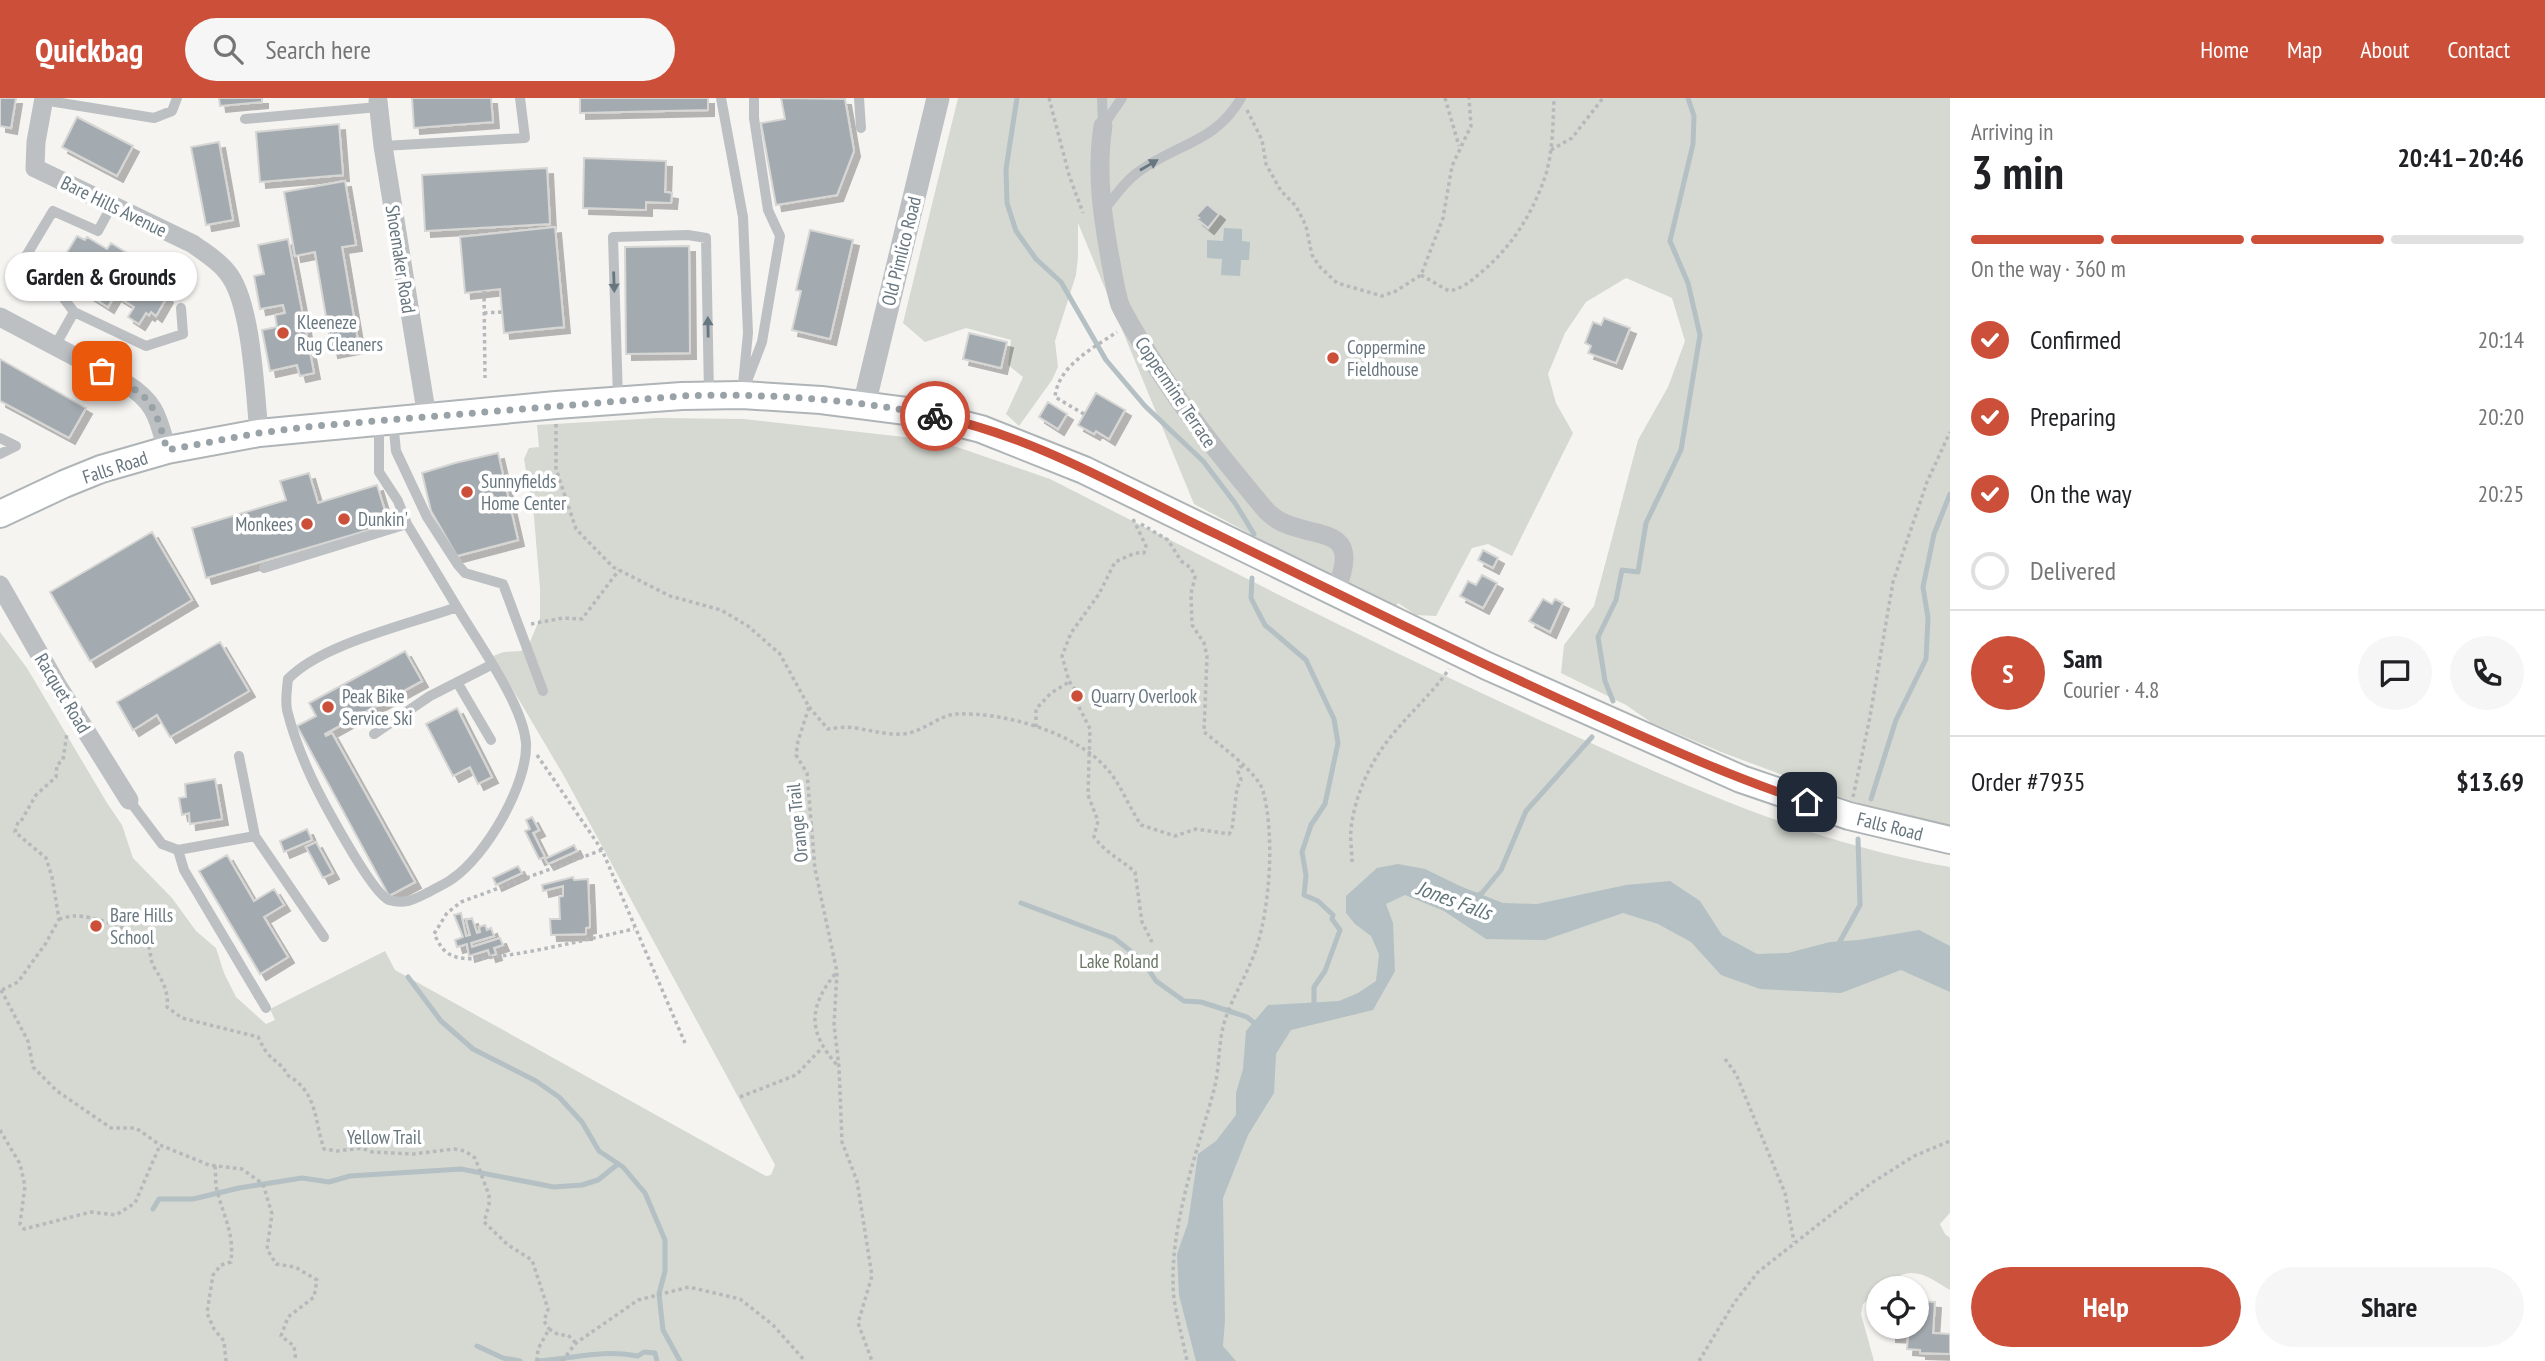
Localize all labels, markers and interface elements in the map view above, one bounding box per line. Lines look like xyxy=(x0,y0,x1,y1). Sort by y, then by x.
search box xyxy=(185,18,675,81)
text: Quickbag xyxy=(35,28,143,71)
icon: search xyxy=(209,30,247,68)
text: Search here xyxy=(265,33,371,66)
text: Home xyxy=(2200,34,2249,65)
text: Map xyxy=(2287,34,2322,65)
text: About xyxy=(2360,34,2409,65)
text: Contact xyxy=(2447,34,2510,65)
text: Arriving in xyxy=(1971,117,2053,146)
text: 20:41–20:46 xyxy=(2397,141,2524,174)
text: 3 min xyxy=(1971,142,2064,202)
one-way arrow xyxy=(1140,159,1159,172)
street label: Bare Hills Avenue xyxy=(57,170,171,242)
street label: Old Pimlico Road xyxy=(876,194,926,308)
street label: Shoemaker Road xyxy=(381,203,421,315)
callout: Garden & Grounds xyxy=(6,252,198,301)
text: On the way · 360 m xyxy=(1971,254,2126,283)
text: Garden & Grounds xyxy=(26,262,176,291)
one-way arrow xyxy=(609,271,620,293)
place label: Kleeneze Rug Cleaners xyxy=(297,310,383,356)
one-way arrow xyxy=(702,315,713,337)
icon: check xyxy=(1971,321,2009,359)
text: Confirmed xyxy=(2030,323,2121,356)
marker: Kleeneze Rug Cleaners xyxy=(275,325,291,341)
text: 20:14 xyxy=(2478,325,2524,354)
street label: Coppermine Terrace xyxy=(1130,332,1222,452)
place label: Coppermine Fieldhouse xyxy=(1347,335,1426,381)
pin xyxy=(72,341,132,401)
marker: Coppermine Fieldhouse xyxy=(1325,350,1341,366)
icon: bag xyxy=(83,352,121,390)
courier xyxy=(900,381,970,451)
icon: bike xyxy=(916,397,954,435)
icon: check xyxy=(1971,398,2009,436)
text: Preparing xyxy=(2030,400,2116,433)
text: 20:20 xyxy=(2478,402,2524,431)
street label: Falls Road xyxy=(79,445,151,489)
place label: Sunnyfields Home Center xyxy=(481,469,567,515)
icon: check xyxy=(1971,475,2009,513)
text: On the way xyxy=(2030,477,2132,510)
text: 20:25 xyxy=(2478,479,2524,508)
marker: Sunnyfields Home Center xyxy=(459,484,475,500)
place label: Dunkin' xyxy=(358,507,408,531)
marker: Dunkin' xyxy=(336,511,352,527)
place label: Monkees xyxy=(235,512,293,536)
marker: Monkees xyxy=(299,516,315,532)
text: Delivered xyxy=(2030,554,2116,587)
button: chat xyxy=(2358,636,2432,710)
button: phone xyxy=(2450,636,2524,710)
text: Sam xyxy=(2063,642,2102,675)
street label: Racquet Road xyxy=(30,649,96,737)
text: S xyxy=(2002,657,2014,690)
text: Courier · 4.8 xyxy=(2063,675,2159,704)
place label: Peak Bike Service Ski xyxy=(342,684,413,730)
place label: Quarry Overlook xyxy=(1091,684,1198,708)
marker: Quarry Overlook xyxy=(1069,688,1085,704)
marker: Peak Bike Service Ski xyxy=(320,699,336,715)
text: Order #7935 xyxy=(1971,765,2086,798)
text: $13.69 xyxy=(2456,765,2524,798)
pin xyxy=(1777,772,1837,832)
street label: Orange Trail xyxy=(781,782,813,864)
icon: home xyxy=(1788,783,1826,821)
street label: Falls Road xyxy=(1855,806,1925,846)
water label: Jones Falls xyxy=(1412,874,1497,927)
place label: Bare Hills School xyxy=(110,903,173,949)
marker: Bare Hills School xyxy=(88,918,104,934)
park label: Lake Roland xyxy=(1079,949,1159,973)
street label: Yellow Trail xyxy=(347,1125,422,1149)
button: Help xyxy=(1971,1267,2241,1347)
button: Share xyxy=(2255,1267,2524,1347)
map controls xyxy=(1866,1276,1929,1339)
button: locate xyxy=(1866,1276,1929,1339)

